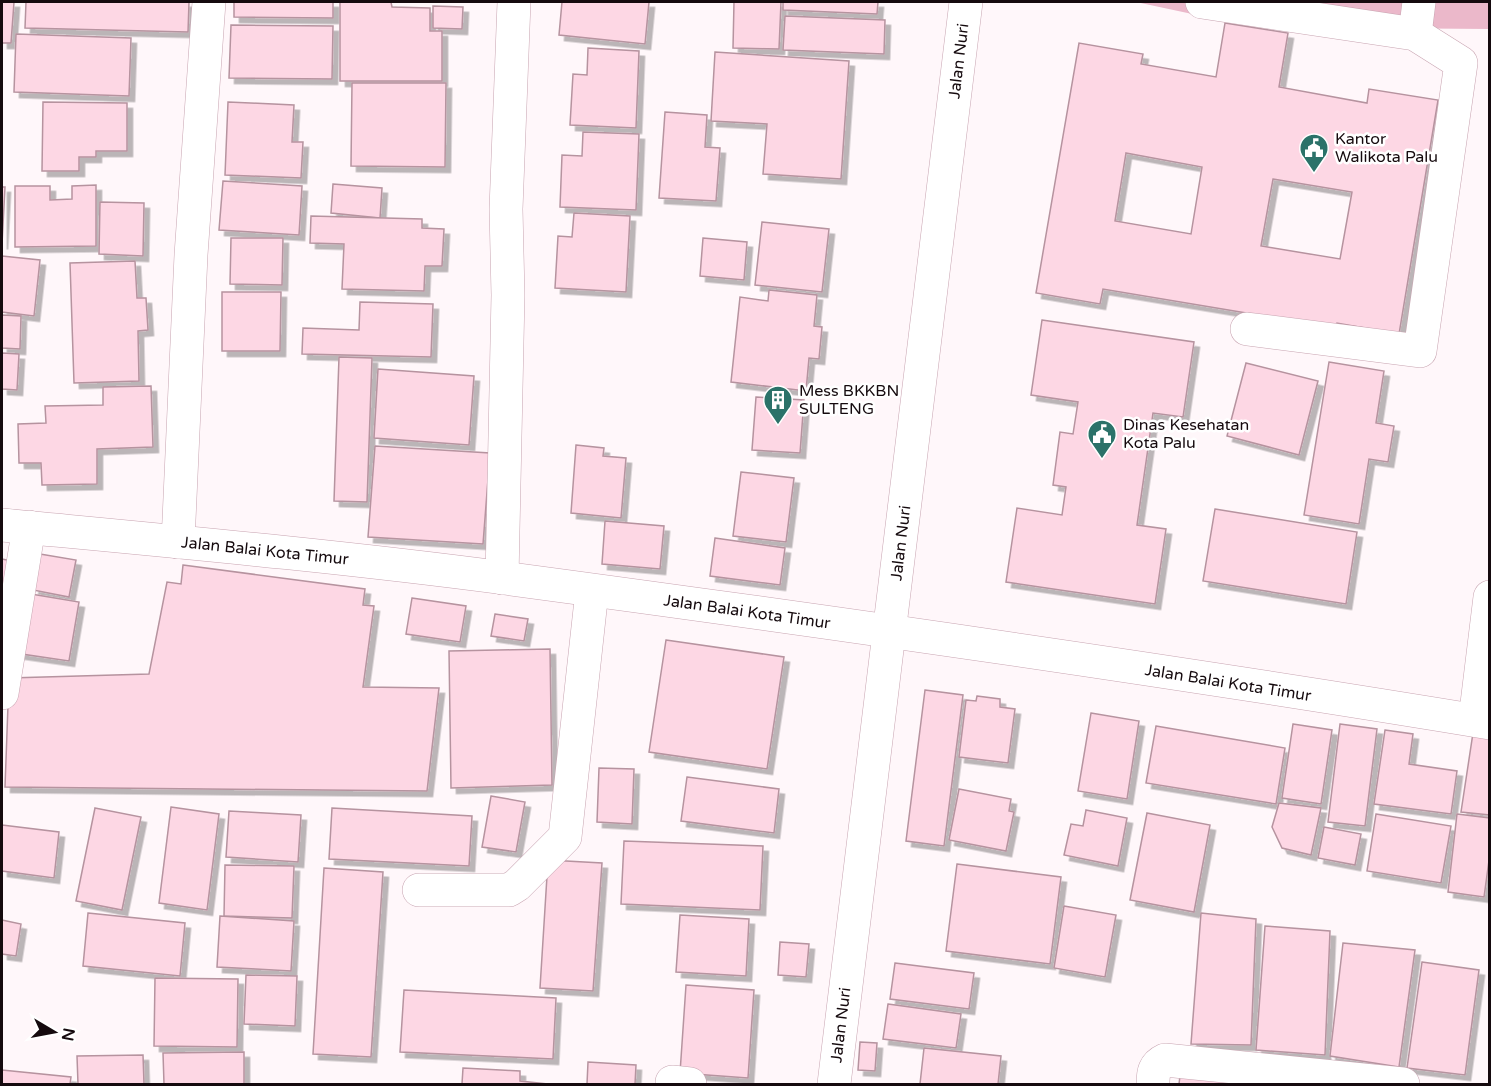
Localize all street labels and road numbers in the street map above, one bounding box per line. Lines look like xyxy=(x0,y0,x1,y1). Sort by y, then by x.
street label: Jalan Nuri xyxy=(944,22,974,100)
street label: Jalan Nuri xyxy=(886,504,916,582)
street label: Jalan Balai Kota Timur xyxy=(180,532,351,570)
street label: Jalan Balai Kota Timur xyxy=(662,590,833,634)
street label: Jalan Balai Kota Timur xyxy=(1143,660,1314,706)
street label: Jalan Nuri xyxy=(826,986,856,1064)

